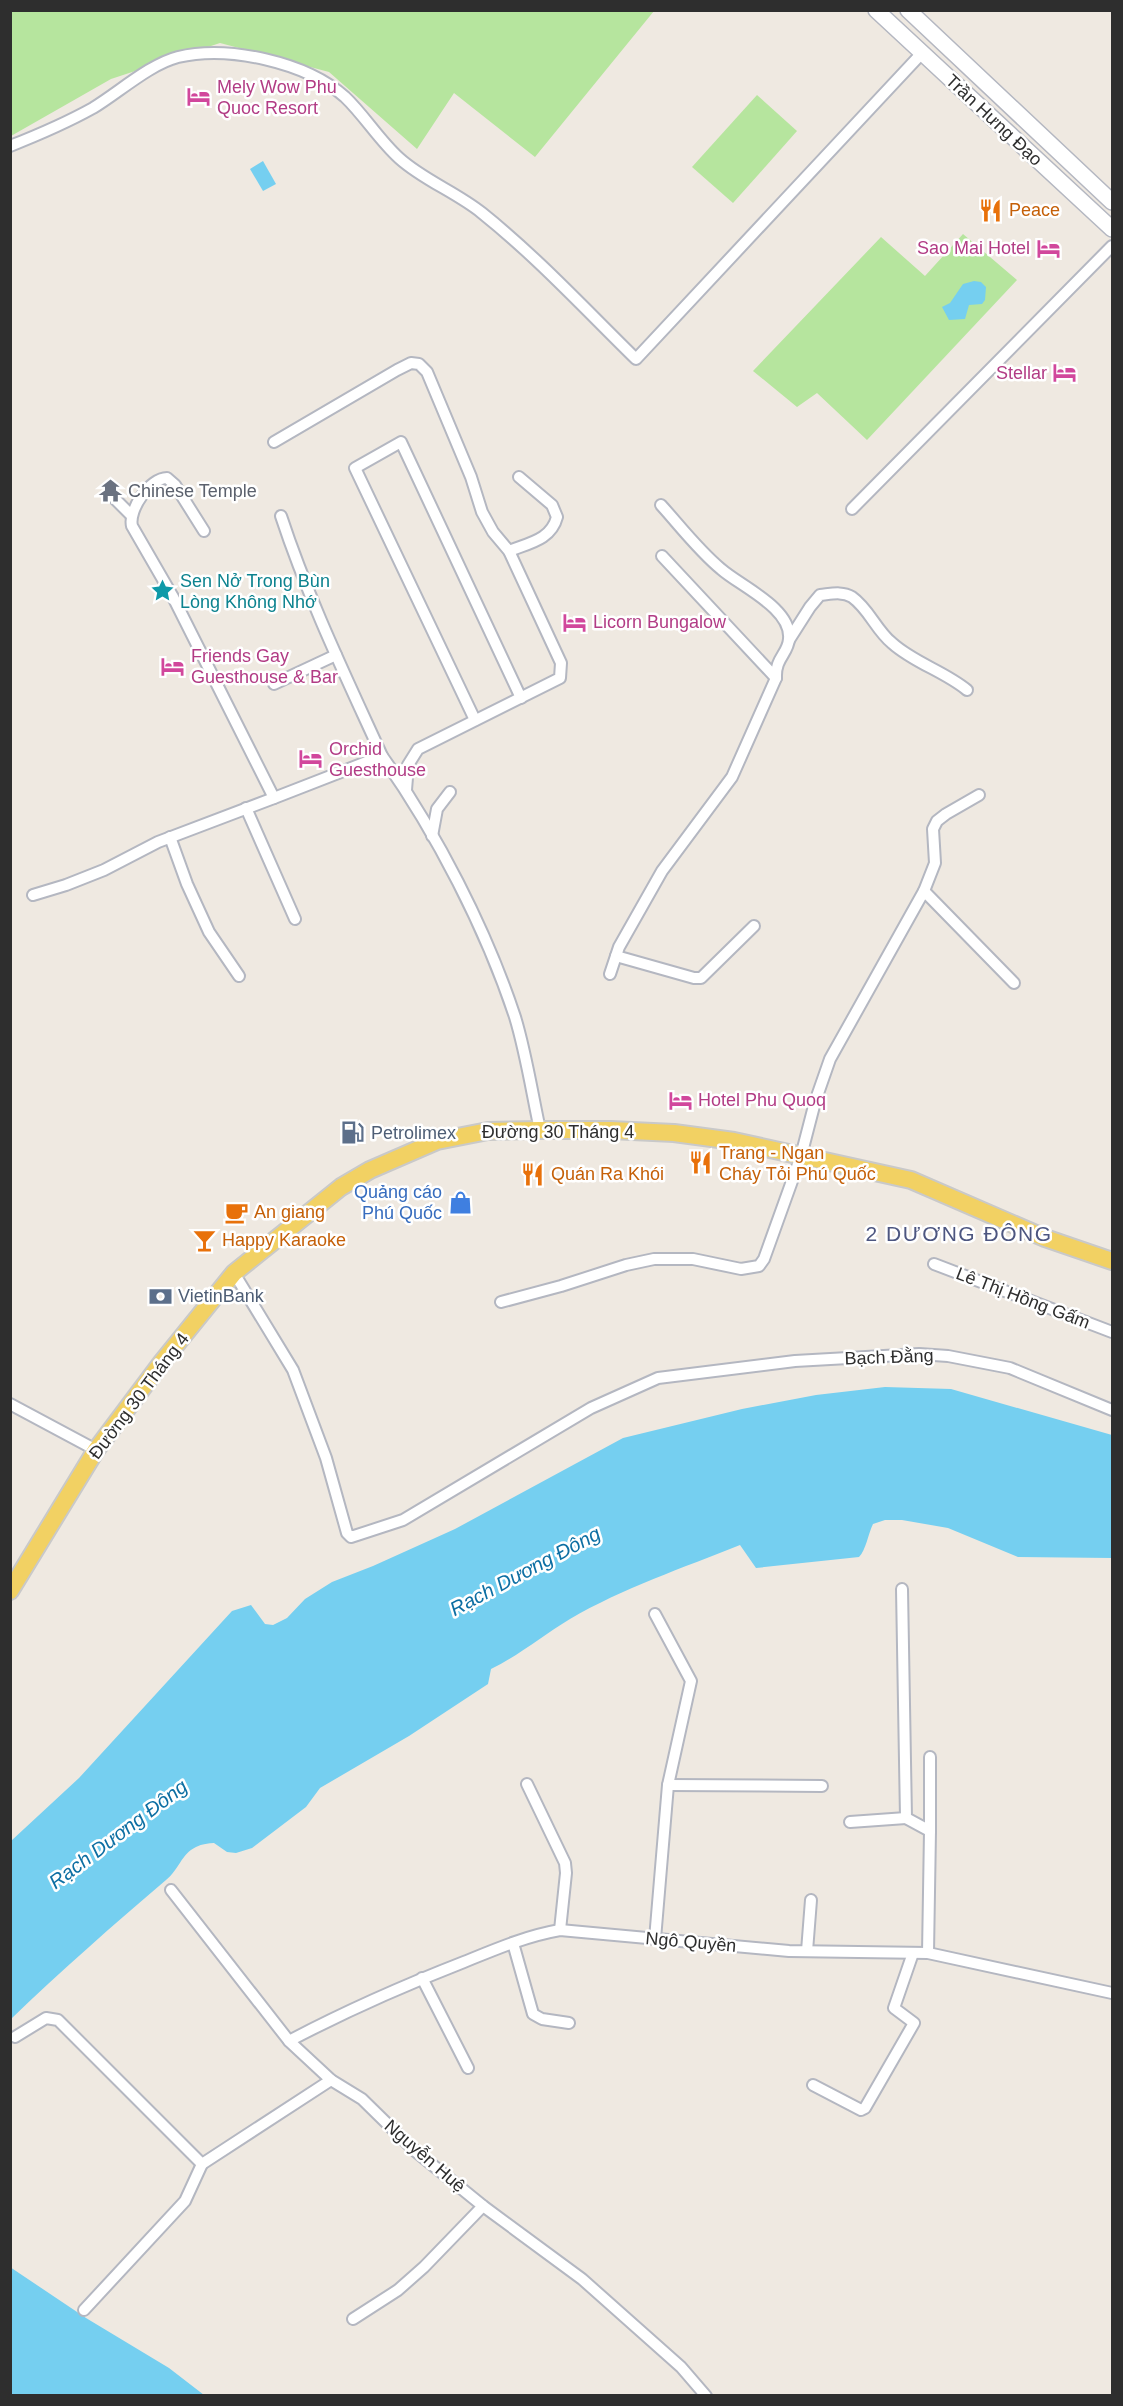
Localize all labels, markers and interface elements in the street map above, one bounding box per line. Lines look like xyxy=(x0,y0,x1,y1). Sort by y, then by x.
street label: Trần Hưng Đạo xyxy=(942,70,1046,170)
place label: Mely Wow Phu Quoc Resort xyxy=(217,77,337,118)
hotel icon: Mely Wow Phu Quoc Resort xyxy=(186,84,212,110)
restaurant icon: Peace xyxy=(978,197,1004,223)
place label: Peace xyxy=(1009,200,1060,220)
hotel icon: Sao Mai Hotel xyxy=(1035,235,1061,261)
place label: Sao Mai Hotel xyxy=(917,238,1030,258)
hotel icon: Stellar xyxy=(1052,360,1078,386)
place label: Stellar xyxy=(996,363,1047,383)
temple icon: Chinese Temple xyxy=(97,478,123,504)
place label: Chinese Temple xyxy=(128,481,257,501)
place label: Sen Nở Trong Bùn Lòng Không Nhớ xyxy=(180,571,330,612)
place icon: Sen Nở Trong Bùn Lòng Không Nhớ xyxy=(149,578,175,604)
hotel icon: Licorn Bungalow xyxy=(562,609,588,635)
place label: Licorn Bungalow xyxy=(593,612,727,632)
place label: Friends Gay Guesthouse & Bar xyxy=(191,646,338,687)
hotel icon: Friends Gay Guesthouse & Bar xyxy=(160,653,186,679)
place label: Orchid Guesthouse xyxy=(329,739,426,780)
hotel icon: Orchid Guesthouse xyxy=(298,746,324,772)
hotel icon: Hotel Phu Quoq xyxy=(667,1087,693,1113)
place label: Hotel Phu Quoq xyxy=(698,1090,826,1110)
fuel station icon: Petrolimex xyxy=(340,1120,366,1146)
street label: Đường 30 Tháng 4 xyxy=(482,1122,634,1142)
place label: Petrolimex xyxy=(371,1123,456,1143)
place label: Trang - Ngan Cháy Tỏi Phú Quốc xyxy=(719,1143,876,1184)
restaurant icon: Trang - Ngan Cháy Tỏi Phú Quốc xyxy=(688,1150,714,1176)
restaurant icon: Quán Ra Khói xyxy=(520,1161,546,1187)
place label: Quán Ra Khói xyxy=(551,1164,664,1184)
place label: Quảng cáo Phú Quốc xyxy=(354,1182,442,1223)
shop icon: Quảng cáo Phú Quốc xyxy=(447,1189,473,1215)
cafe icon: An giang xyxy=(223,1199,249,1225)
place label: An giang xyxy=(254,1202,325,1222)
district label: 2 DƯƠNG ĐÔNG xyxy=(866,1222,1052,1245)
bar icon: Happy Karaoke xyxy=(191,1227,217,1253)
place label: Happy Karaoke xyxy=(222,1230,346,1250)
street label: Lê Thị Hồng Gấm xyxy=(953,1263,1093,1333)
bank icon: VietinBank xyxy=(147,1283,173,1309)
place label: VietinBank xyxy=(178,1286,265,1306)
street label: Đường 30 Tháng 4 xyxy=(85,1329,193,1463)
street label: Bạch Đằng xyxy=(844,1344,934,1369)
water label: Rạch Dương Đông xyxy=(446,1522,604,1620)
water label: Rạch Dương Đông xyxy=(45,1775,191,1893)
street label: Ngô Quyền xyxy=(645,1928,737,1956)
street label: Nguyễn Huệ xyxy=(381,2115,470,2196)

